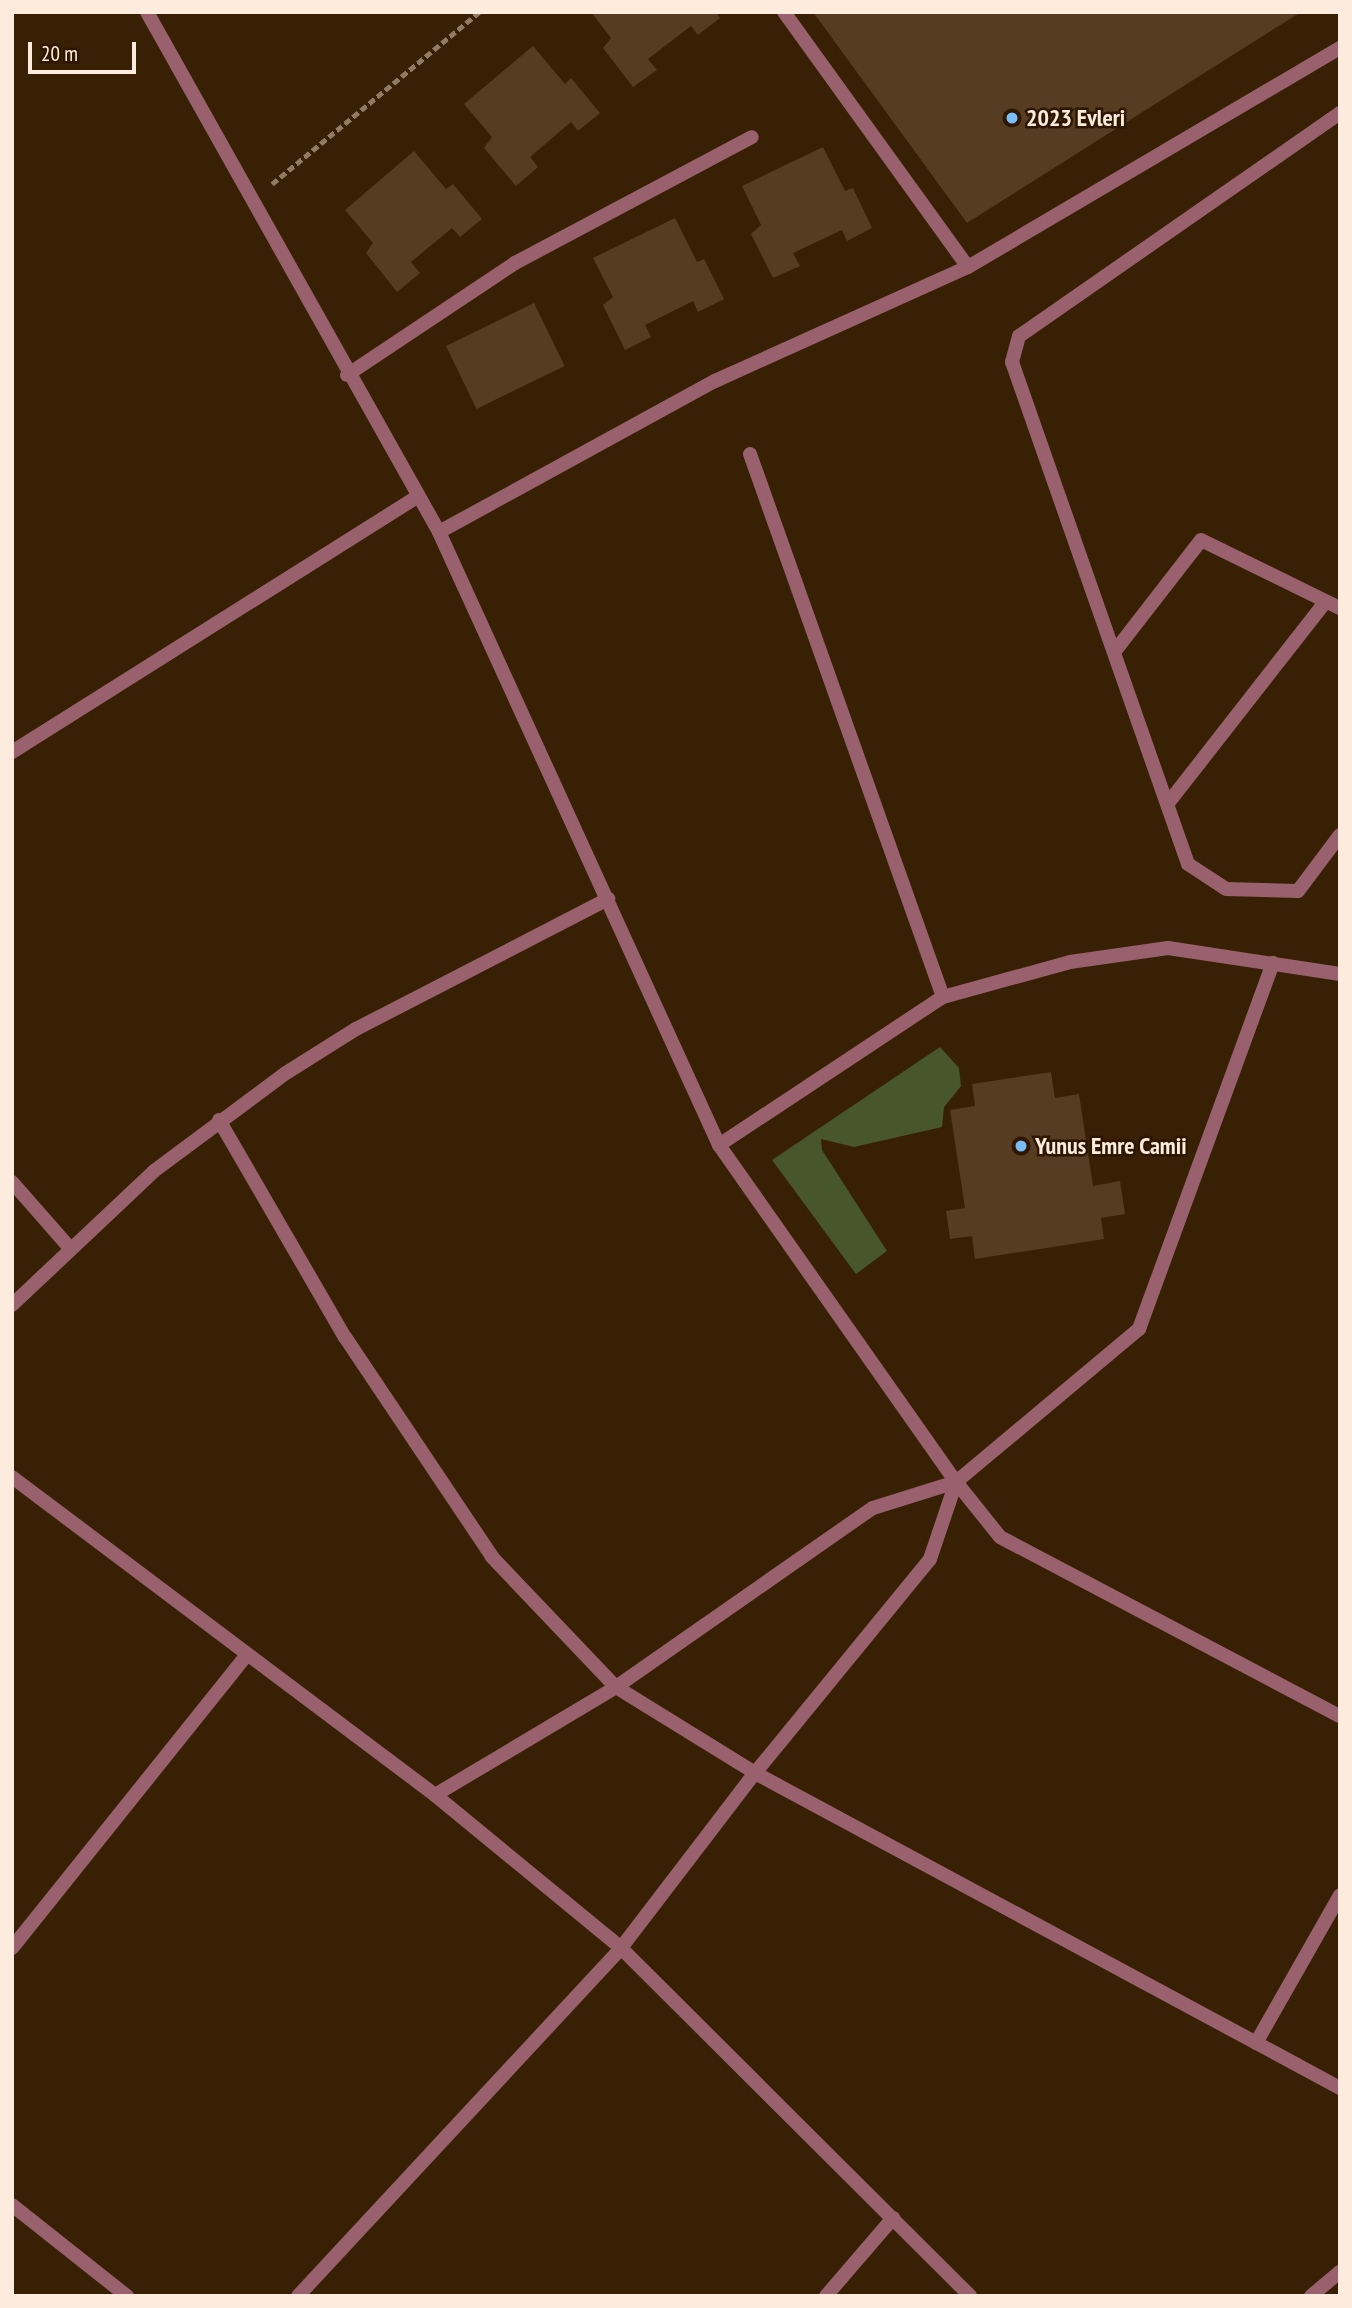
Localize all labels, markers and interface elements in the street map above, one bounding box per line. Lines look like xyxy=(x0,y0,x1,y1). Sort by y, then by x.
scale bar xyxy=(32,28,140,72)
text: 20 m xyxy=(41,40,78,67)
place label: 2023 Evleri xyxy=(1026,104,1125,132)
marker: 2023 Evleri xyxy=(1004,110,1020,126)
place label: Yunus Emre Camii xyxy=(1035,1132,1187,1160)
marker: Yunus Emre Camii xyxy=(1013,1138,1029,1154)

